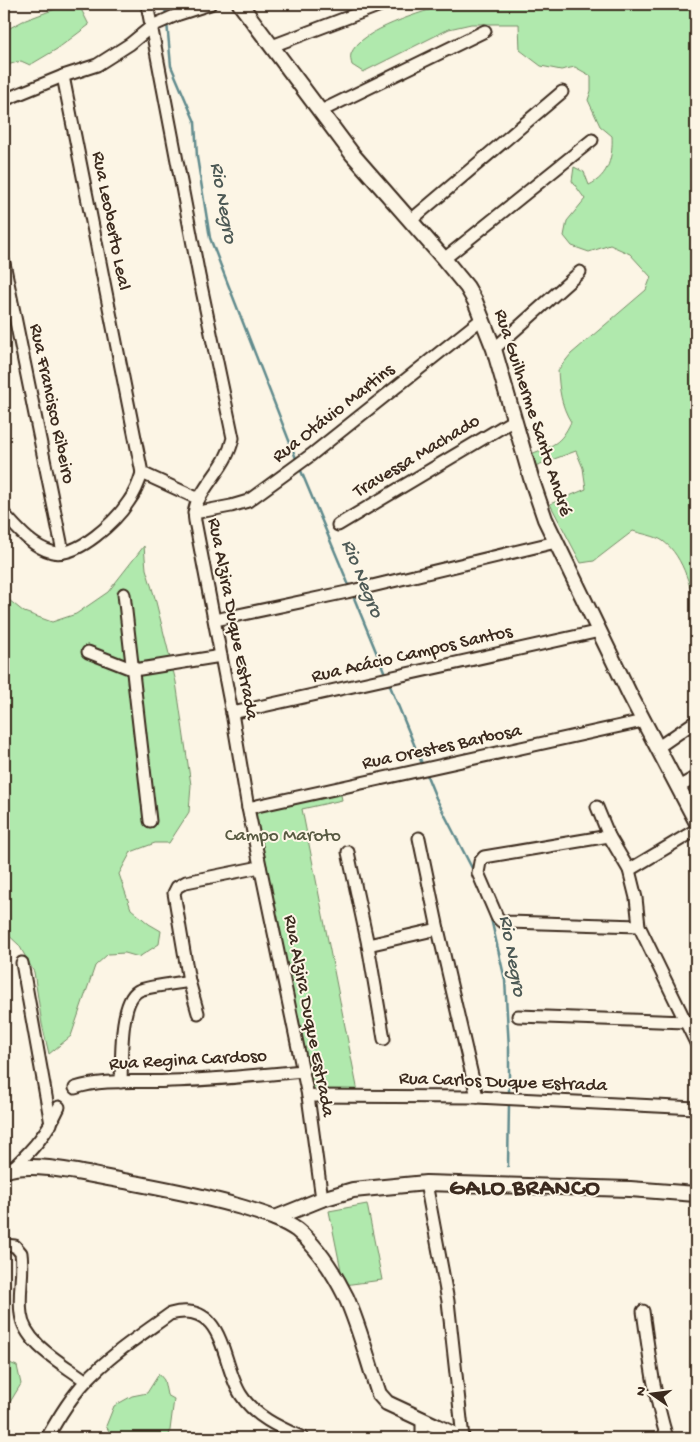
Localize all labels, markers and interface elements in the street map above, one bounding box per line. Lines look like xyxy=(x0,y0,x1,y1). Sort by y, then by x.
street label: Rua Leoberto Leal xyxy=(85,150,135,292)
water label: Rio Negro xyxy=(204,161,241,247)
street label: Rua Guilherme Santo André xyxy=(488,307,576,519)
street label: Rua Francisco Ribeiro xyxy=(23,322,79,486)
street label: Rua Otávio Martins xyxy=(268,358,401,469)
street label: Travessa Machado xyxy=(349,410,485,504)
street label: Rua Alzira Duque Estrada xyxy=(201,516,263,723)
water label: Rio Negro xyxy=(335,537,388,623)
street label: Rua Acácio Campos Santos xyxy=(309,620,515,689)
street label: Rua Orestes Barbosa xyxy=(360,720,525,776)
park label: Campo Maroto xyxy=(225,825,341,848)
street label: Rua Alzira Duque Estrada xyxy=(277,913,339,1120)
water label: Rio Negro xyxy=(493,914,530,1000)
street label: Rua Regina Cardoso xyxy=(108,1045,268,1077)
street label: Rua Carlos Duque Estrada xyxy=(398,1068,609,1098)
district label: GALO BRANCO xyxy=(449,1175,601,1204)
north arrow xyxy=(628,1370,678,1420)
text: N xyxy=(632,1385,651,1398)

